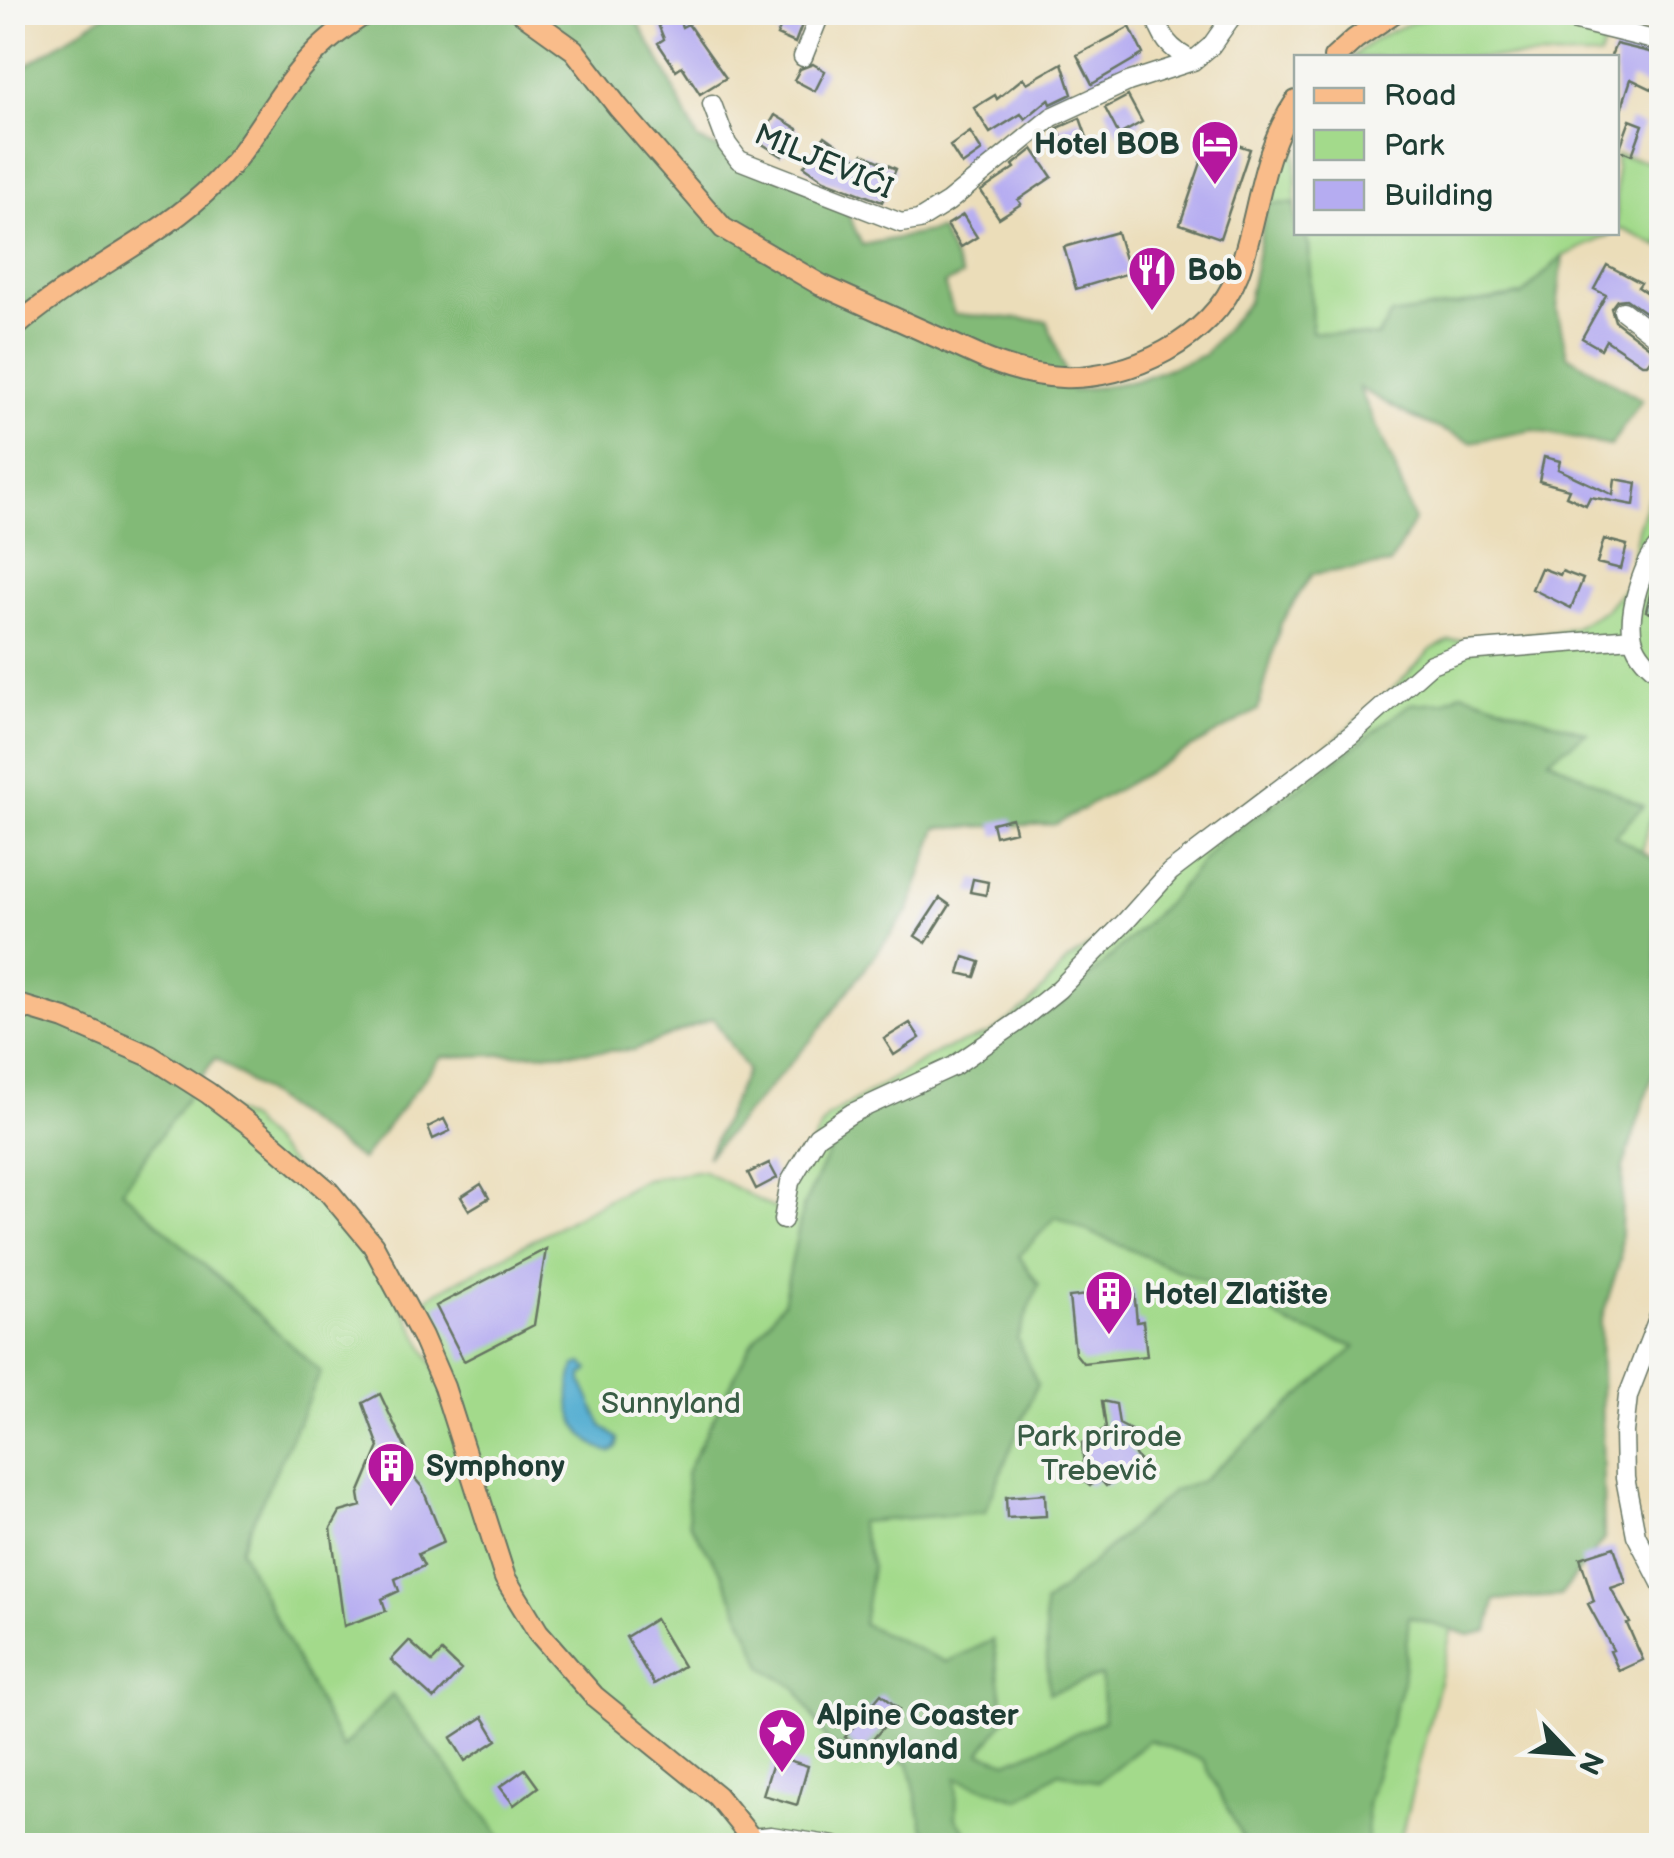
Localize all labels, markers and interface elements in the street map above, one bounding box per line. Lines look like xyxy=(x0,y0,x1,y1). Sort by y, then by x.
legend xyxy=(1294,55,1619,235)
text: Road xyxy=(1384,78,1457,114)
street label: MILJEVIĆI xyxy=(749,116,899,207)
hotel icon: Hotel BOB xyxy=(1189,118,1241,186)
place label: Hotel BOB xyxy=(1034,127,1180,163)
text: Park xyxy=(1384,128,1444,164)
text: Building xyxy=(1384,178,1493,214)
restaurant icon: Bob xyxy=(1126,244,1178,312)
place label: Bob xyxy=(1187,253,1243,289)
building icon: Hotel Zlatište xyxy=(1083,1268,1135,1336)
place label: Hotel Zlatište xyxy=(1144,1277,1328,1313)
park label: Sunnyland xyxy=(601,1386,741,1422)
park label: Park prirode Trebević xyxy=(1016,1419,1182,1489)
building icon: Symphony xyxy=(365,1440,417,1508)
place label: Symphony xyxy=(426,1449,565,1485)
place label: Alpine Coaster Sunnyland xyxy=(816,1698,1020,1768)
north arrow xyxy=(1519,1703,1619,1803)
place icon: Alpine Coaster Sunnyland xyxy=(756,1706,808,1774)
text: N xyxy=(1571,1746,1610,1779)

